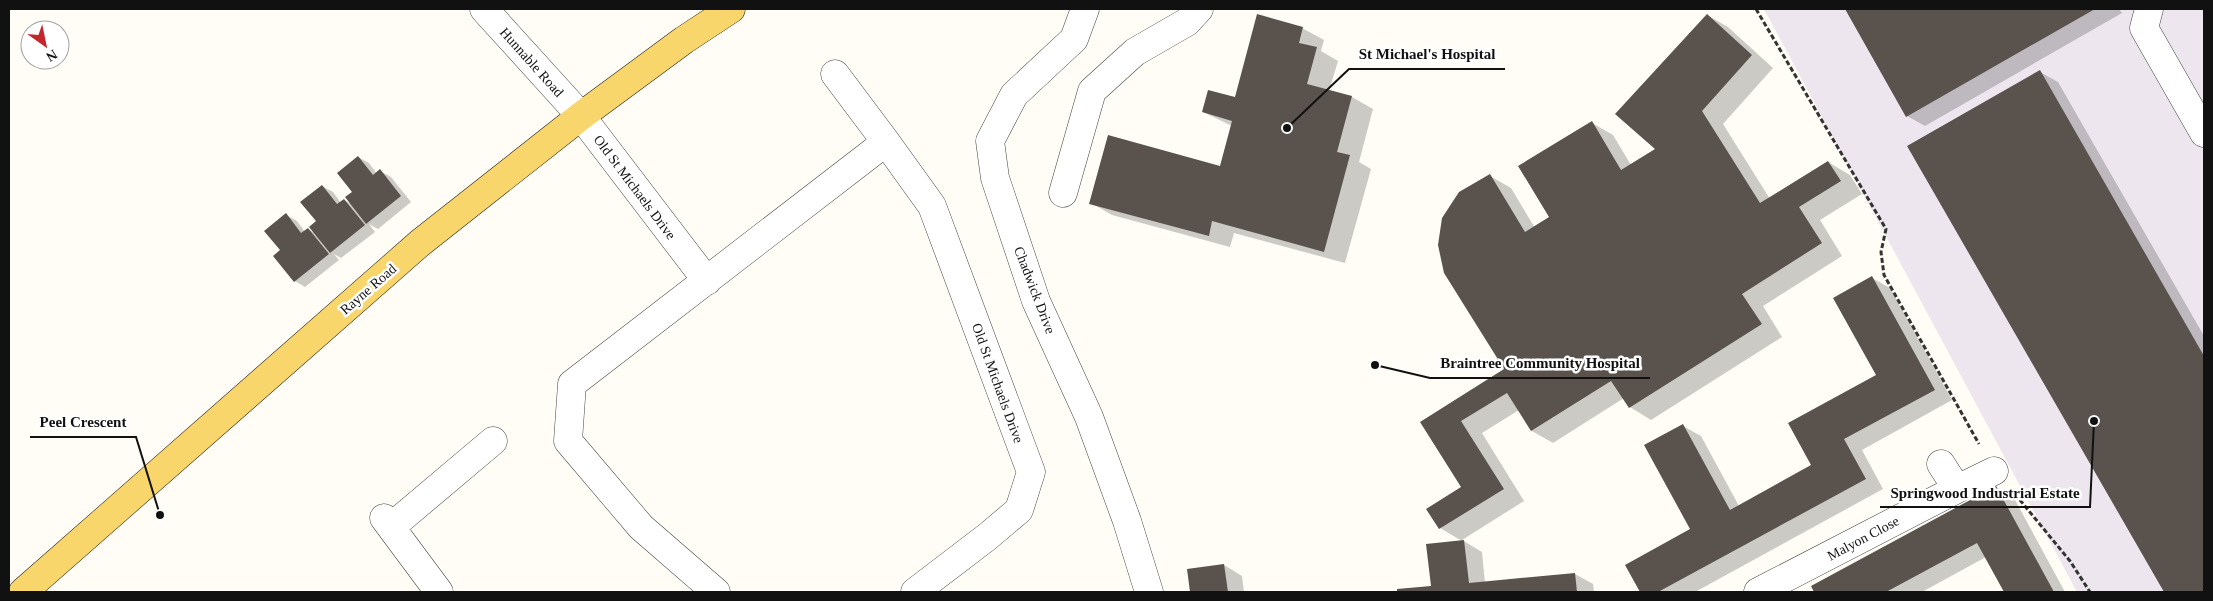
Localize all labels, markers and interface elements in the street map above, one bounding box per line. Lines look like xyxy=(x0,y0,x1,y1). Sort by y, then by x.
north arrow xyxy=(20,20,70,70)
street label: Hunnable Road xyxy=(497,25,566,100)
callout: St Michael's Hospital xyxy=(1349,39,1505,69)
text: N xyxy=(43,46,60,65)
text: St Michael's Hospital xyxy=(1359,46,1495,62)
street label: Old St Michaels Drive xyxy=(591,132,679,242)
street label: Chadwick Drive xyxy=(1011,244,1058,336)
street label: Rayne Road xyxy=(337,261,399,318)
street label: Old St Michaels Drive xyxy=(969,321,1026,445)
callout: Braintree Community Hospital xyxy=(1430,348,1650,378)
text: Braintree Community Hospital xyxy=(1440,355,1640,371)
callout: Peel Crescent xyxy=(30,407,136,437)
text: Peel Crescent xyxy=(40,414,126,430)
callout: Springwood Industrial Estate xyxy=(1880,477,2090,507)
text: Springwood Industrial Estate xyxy=(1890,485,2080,501)
street label: Malyon Close xyxy=(1825,513,1902,564)

